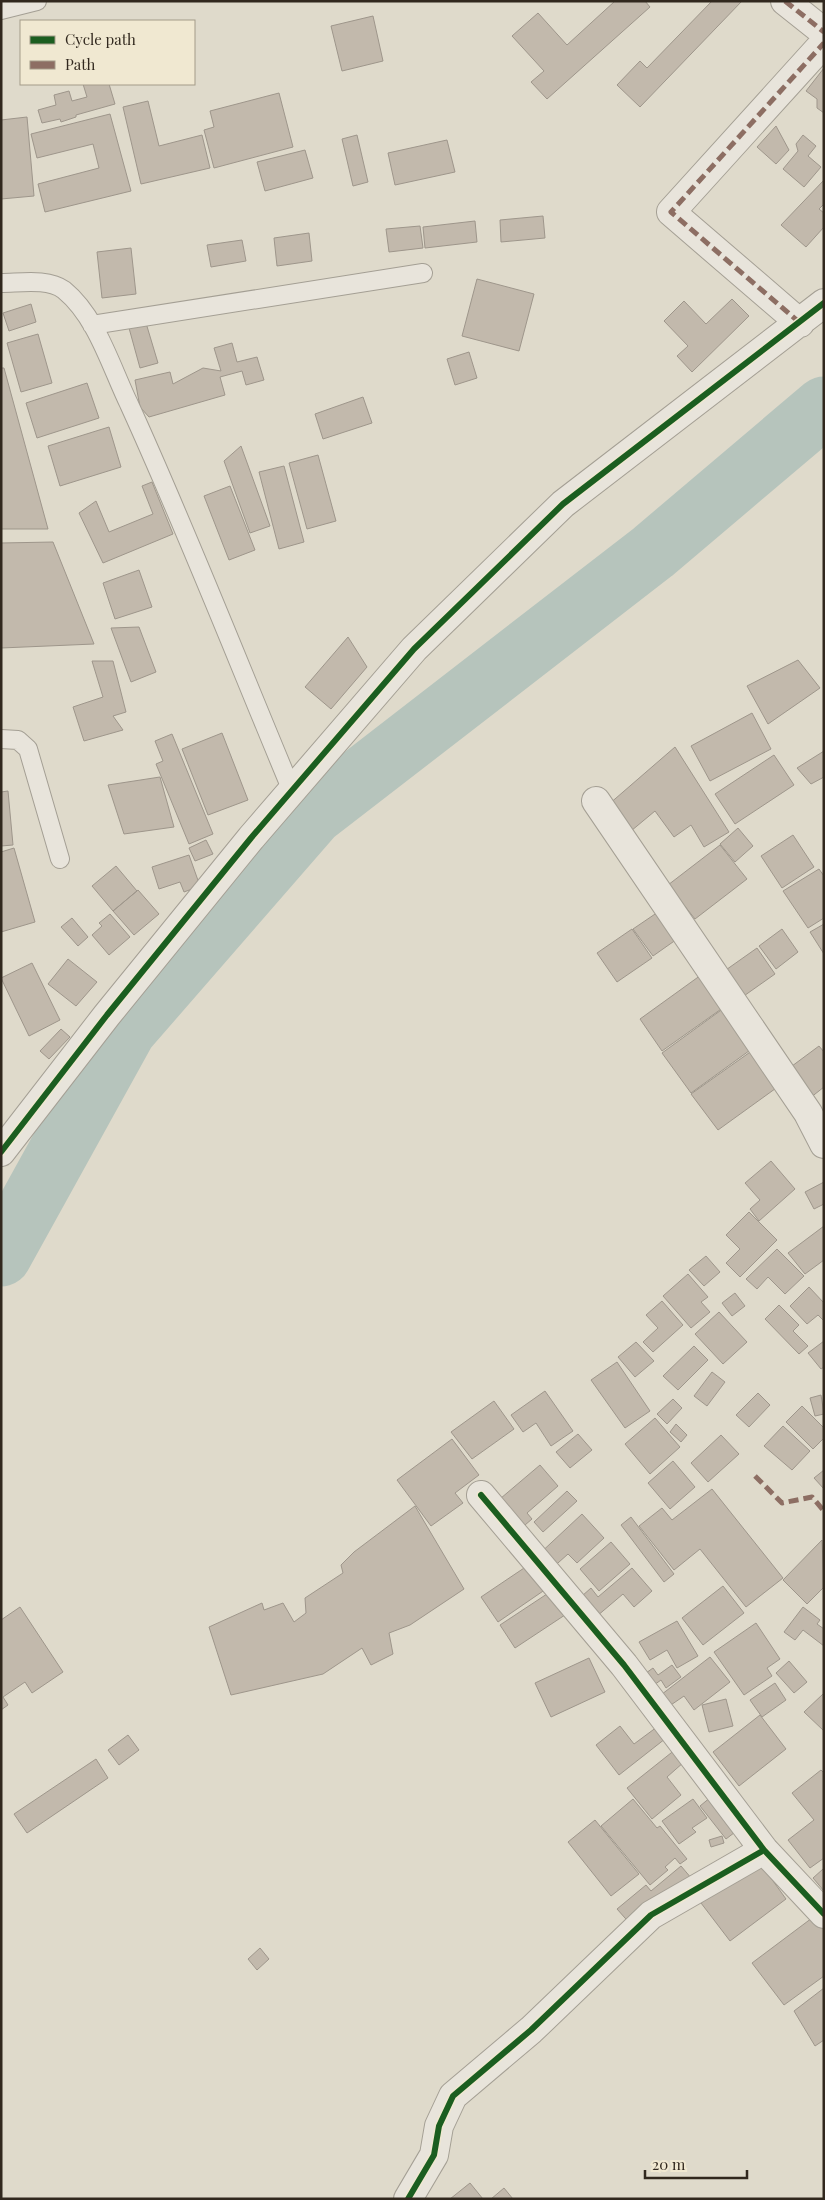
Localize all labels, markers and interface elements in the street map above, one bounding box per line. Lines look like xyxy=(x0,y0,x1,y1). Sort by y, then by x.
legend xyxy=(20,20,195,85)
text: Cycle path xyxy=(65,29,136,49)
text: Path xyxy=(65,54,95,74)
scale bar xyxy=(645,2148,748,2180)
text: 20 m xyxy=(652,2154,686,2174)

